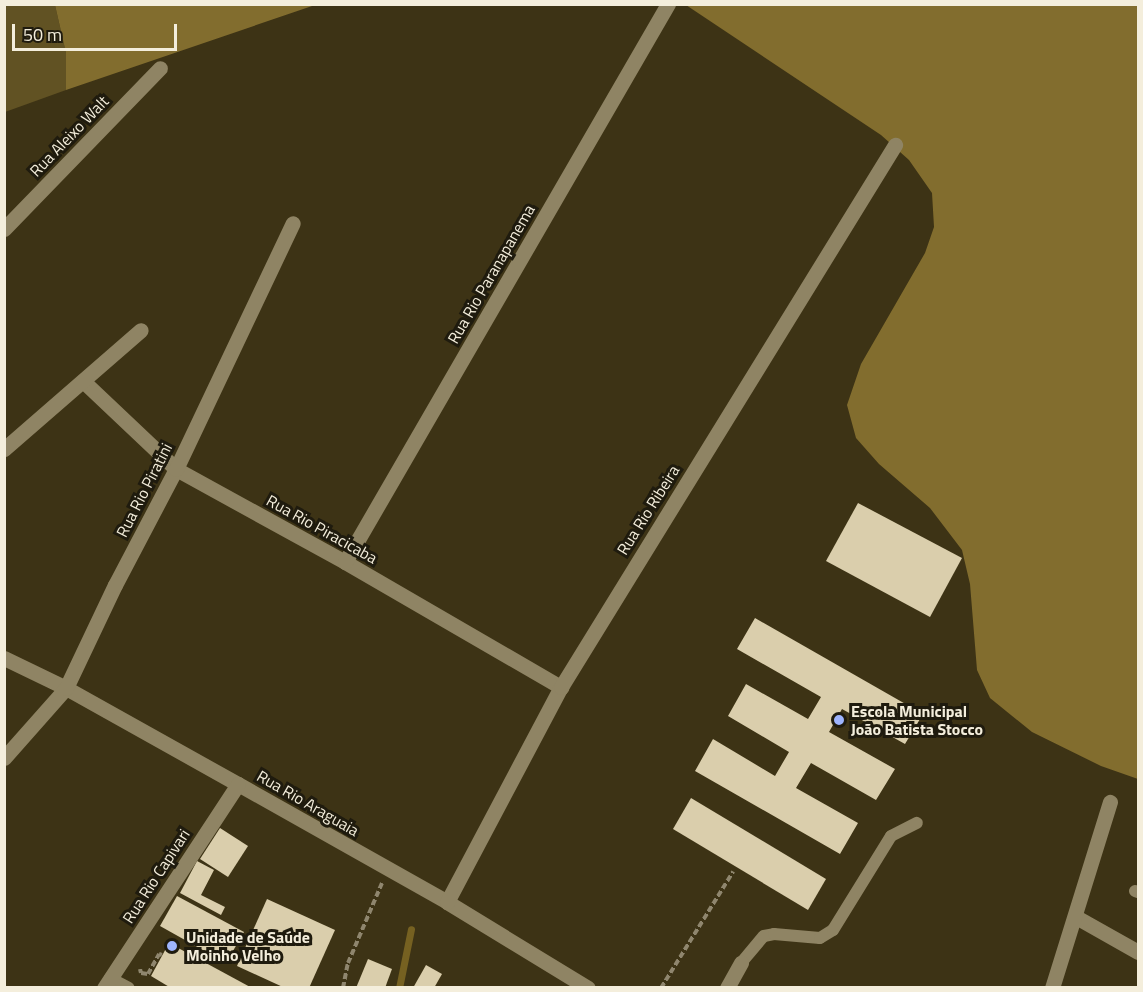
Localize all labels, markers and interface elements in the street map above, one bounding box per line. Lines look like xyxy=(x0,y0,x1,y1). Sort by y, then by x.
scale bar xyxy=(15,12,180,50)
text: 50 m xyxy=(23,21,62,48)
street label: Rua Aleixo Walt xyxy=(26,92,112,180)
street label: Rua Rio Paranapanema xyxy=(443,201,539,347)
street label: Rua Rio Piratini xyxy=(112,440,176,540)
street label: Rua Rio Ribeira xyxy=(613,462,683,558)
street label: Rua Rio Piracicaba xyxy=(263,491,381,567)
place label: Escola Municipal João Batista Stocco xyxy=(851,701,983,739)
marker: Escola Municipal João Batista Stocco xyxy=(832,713,846,727)
street label: Rua Rio Araguaia xyxy=(254,766,362,840)
street label: Rua Rio Capivari xyxy=(118,825,194,927)
place label: Unidade de Saúde Moinho Velho xyxy=(186,927,310,965)
marker: Unidade de Saúde Moinho Velho xyxy=(163,937,181,955)

